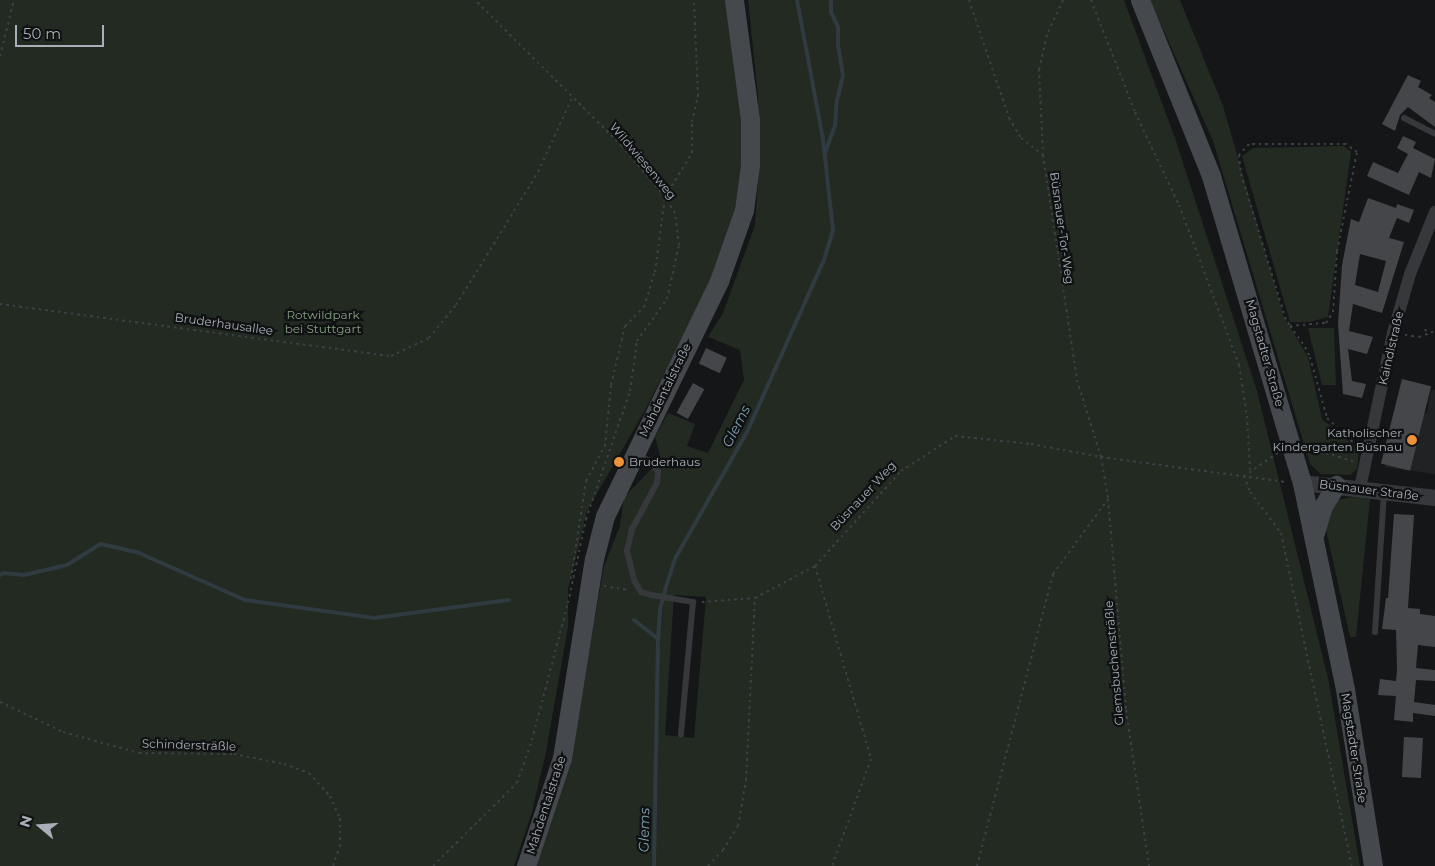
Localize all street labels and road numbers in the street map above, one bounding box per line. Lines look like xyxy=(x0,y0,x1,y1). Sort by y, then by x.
street label: Wildwiesenweg xyxy=(607,120,679,202)
street label: Büsnauer-Tor-Weg xyxy=(1047,171,1077,285)
street label: Magstadter Straße xyxy=(1243,298,1287,408)
street label: Bruderhausallee xyxy=(174,310,274,338)
street label: Kaindlstraße xyxy=(1375,310,1407,386)
street label: Mahdentalstraße xyxy=(636,341,694,439)
street label: Büsnauer Weg xyxy=(827,458,899,534)
street label: Büsnauer Straße xyxy=(1318,477,1420,503)
street label: Glemsbuchensträßle xyxy=(1101,600,1127,726)
street label: Magstadter Straße xyxy=(1338,692,1370,804)
street label: Schindersträßle xyxy=(142,736,236,754)
street label: Mahdentalstraße xyxy=(523,754,569,856)

